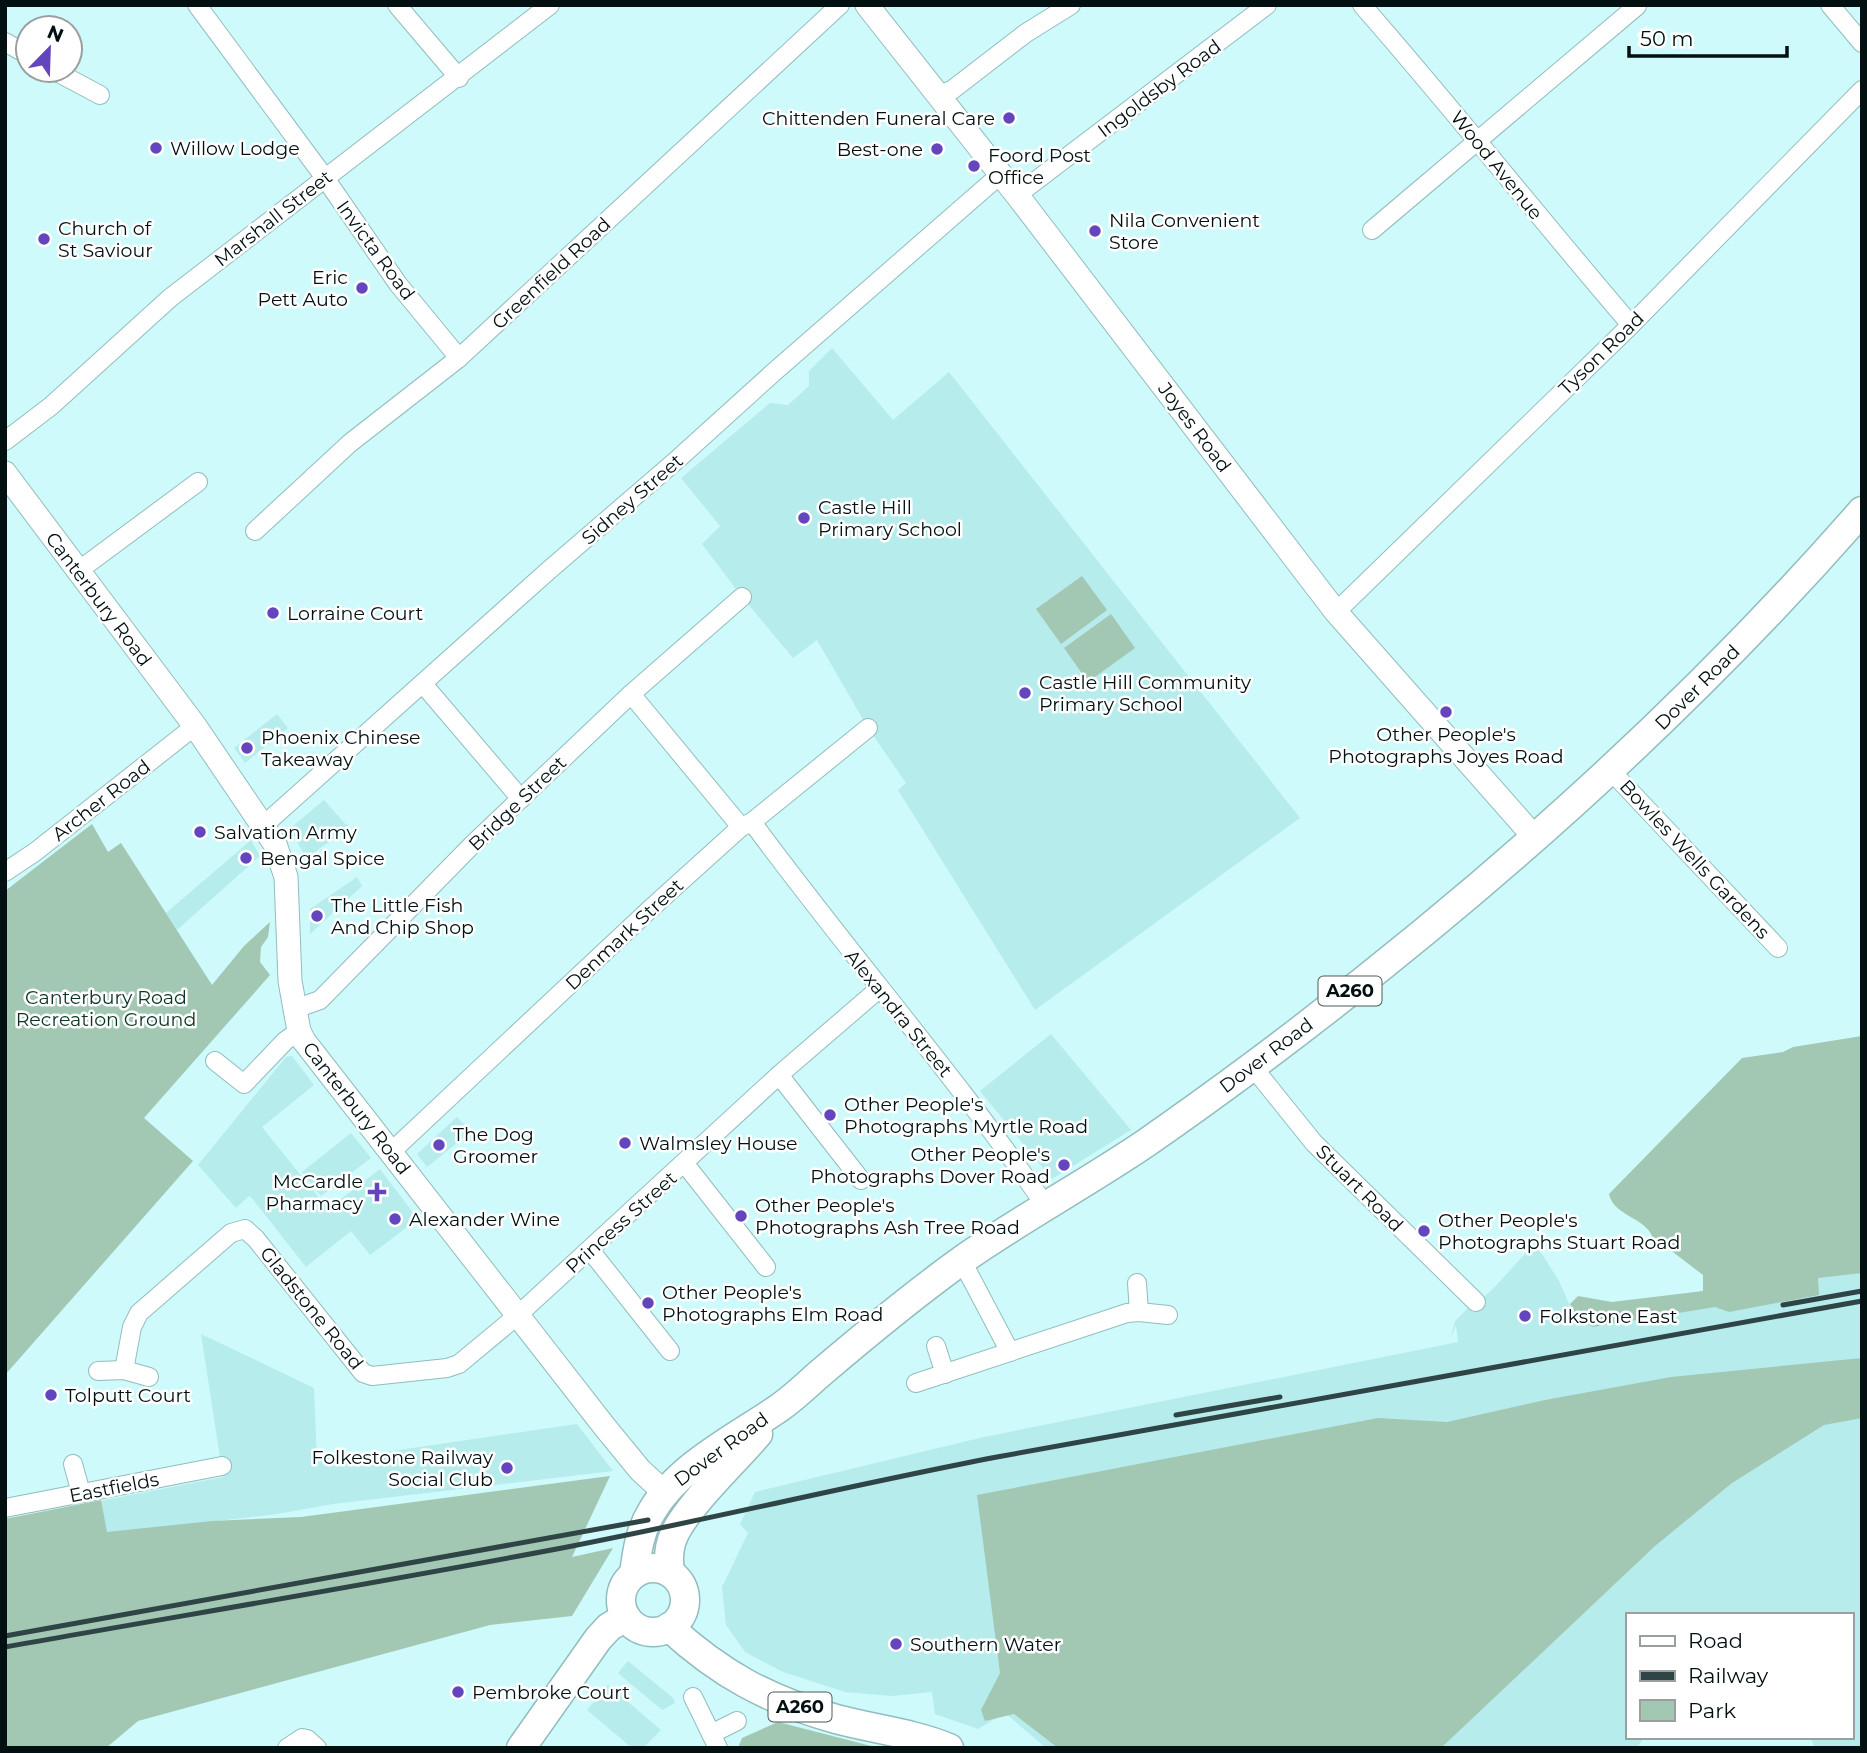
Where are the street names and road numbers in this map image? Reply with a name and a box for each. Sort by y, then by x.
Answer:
street label: Ingoldsby Road [1093,35,1225,142]
street label: Wood Avenue [1446,106,1548,224]
street label: Marshall Street [210,165,337,271]
street label: Invicta Road [332,196,420,305]
street label: Greenfield Road [487,213,615,334]
street label: Tyson Road [1554,307,1649,400]
street label: Joyes Road [1153,377,1236,477]
street label: Sidney Street [577,449,688,550]
street label: Canterbury Road [41,528,156,671]
street label: Dover Road [1650,640,1745,735]
street label: Bridge Street [464,751,571,856]
street label: Archer Road [48,755,155,846]
street label: Bowles Wells Gardens [1615,775,1774,944]
street label: Denmark Street [561,874,688,995]
street label: Alexandra Street [840,945,957,1082]
road number: A260 [1318,976,1382,1006]
street label: Dover Road [1215,1013,1318,1098]
street label: Canterbury Road [298,1037,415,1179]
street label: Stuart Road [1311,1140,1408,1237]
street label: Princess Street [561,1166,682,1278]
street label: Gladstone Road [255,1242,368,1374]
street label: Dover Road [670,1407,773,1491]
street label: Eastfields [67,1468,161,1507]
road number: A260 [768,1692,832,1722]

